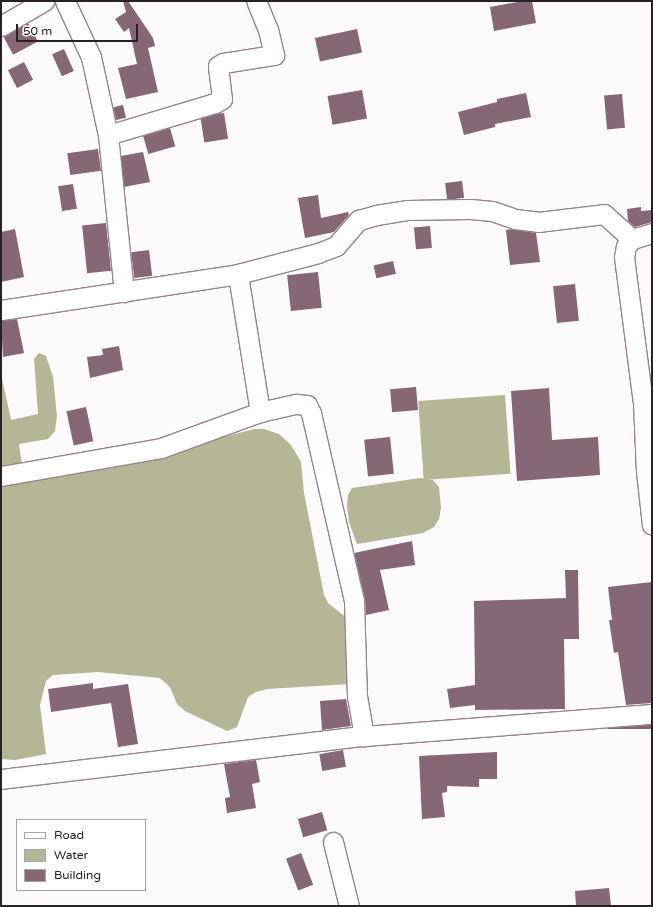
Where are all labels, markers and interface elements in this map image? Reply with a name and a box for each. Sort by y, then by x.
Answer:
scale bar [18,16,140,42]
text: 50 m [23,24,52,38]
legend [16,819,146,891]
text: Road [54,828,84,842]
text: Water [54,848,88,862]
text: Building [54,868,101,882]

